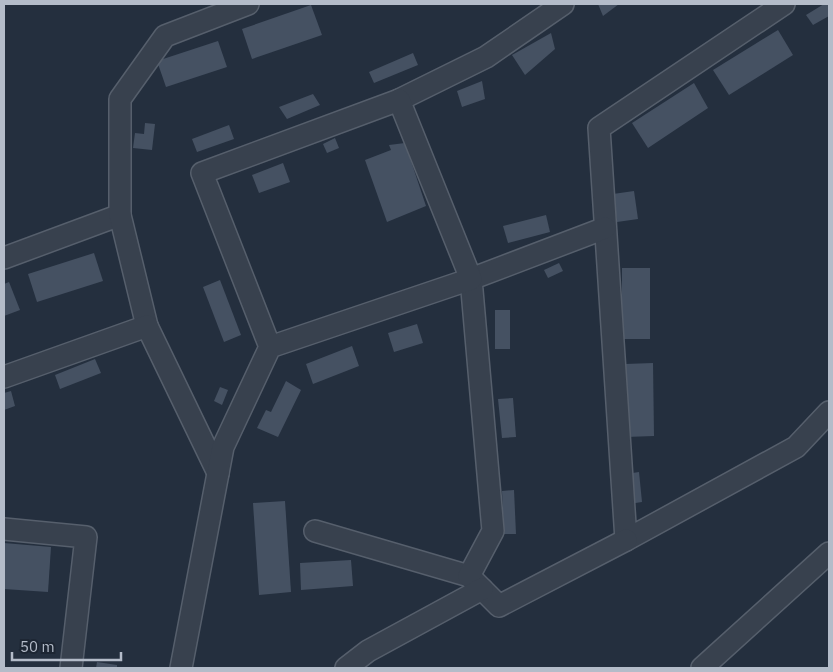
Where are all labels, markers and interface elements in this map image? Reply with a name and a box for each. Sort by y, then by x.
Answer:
scale bar [12,630,121,662]
text: 50 m [20,637,55,656]

